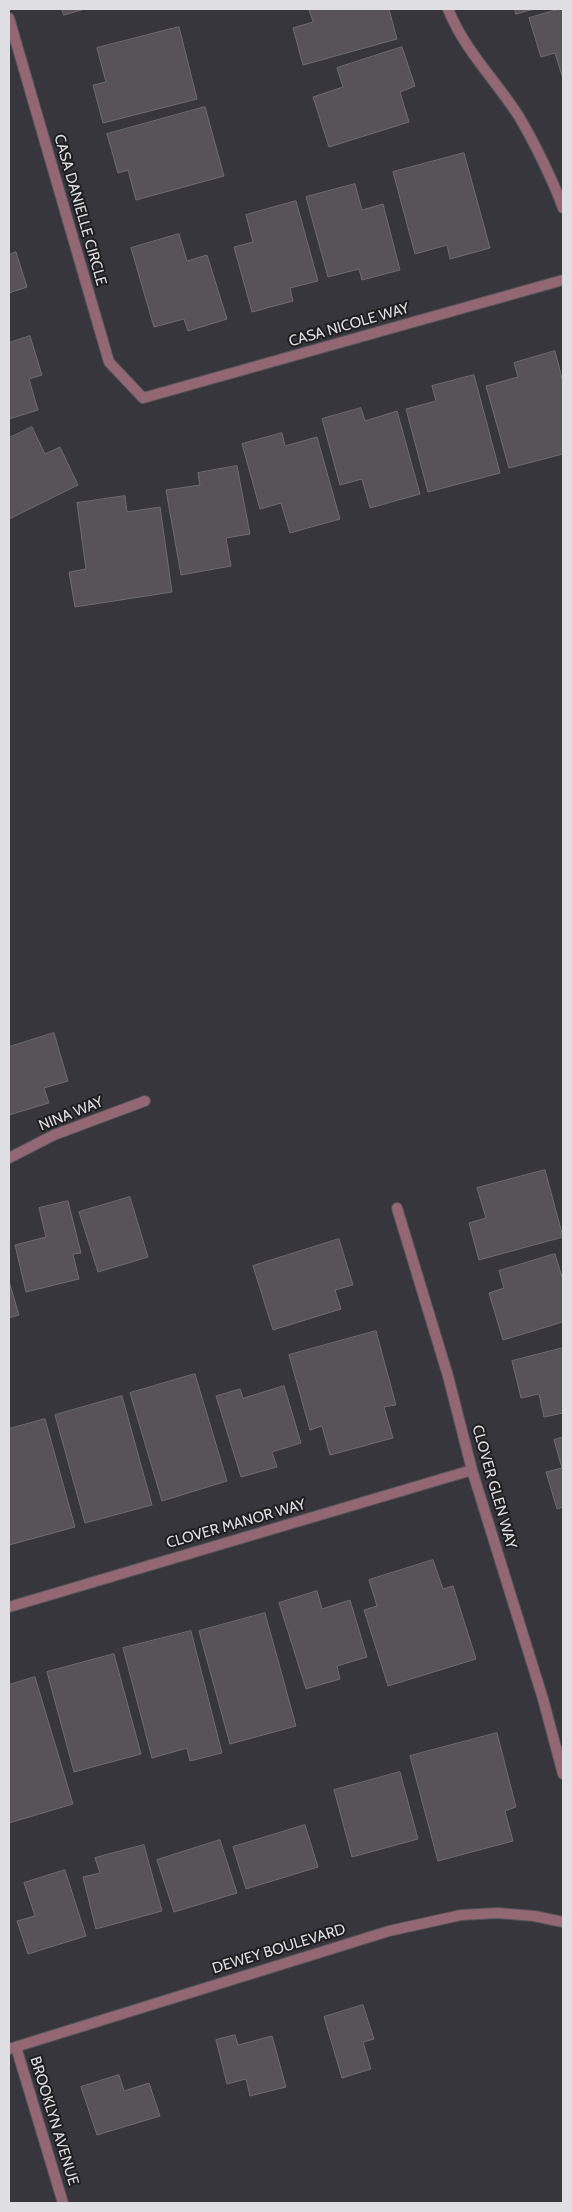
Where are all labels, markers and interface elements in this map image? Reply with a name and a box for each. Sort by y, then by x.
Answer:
street label: CASA DANIELLE CIRCLE [50,132,110,288]
street label: CASA NICOLE WAY [287,299,411,351]
street label: NINA WAY [36,1093,106,1135]
street label: CLOVER GLEN WAY [468,1423,520,1551]
street label: CLOVER MANOR WAY [164,1496,308,1552]
street label: DEWEY BOULEVARD [210,1920,348,1978]
street label: BROOKLYN AVENUE [26,2054,82,2188]

